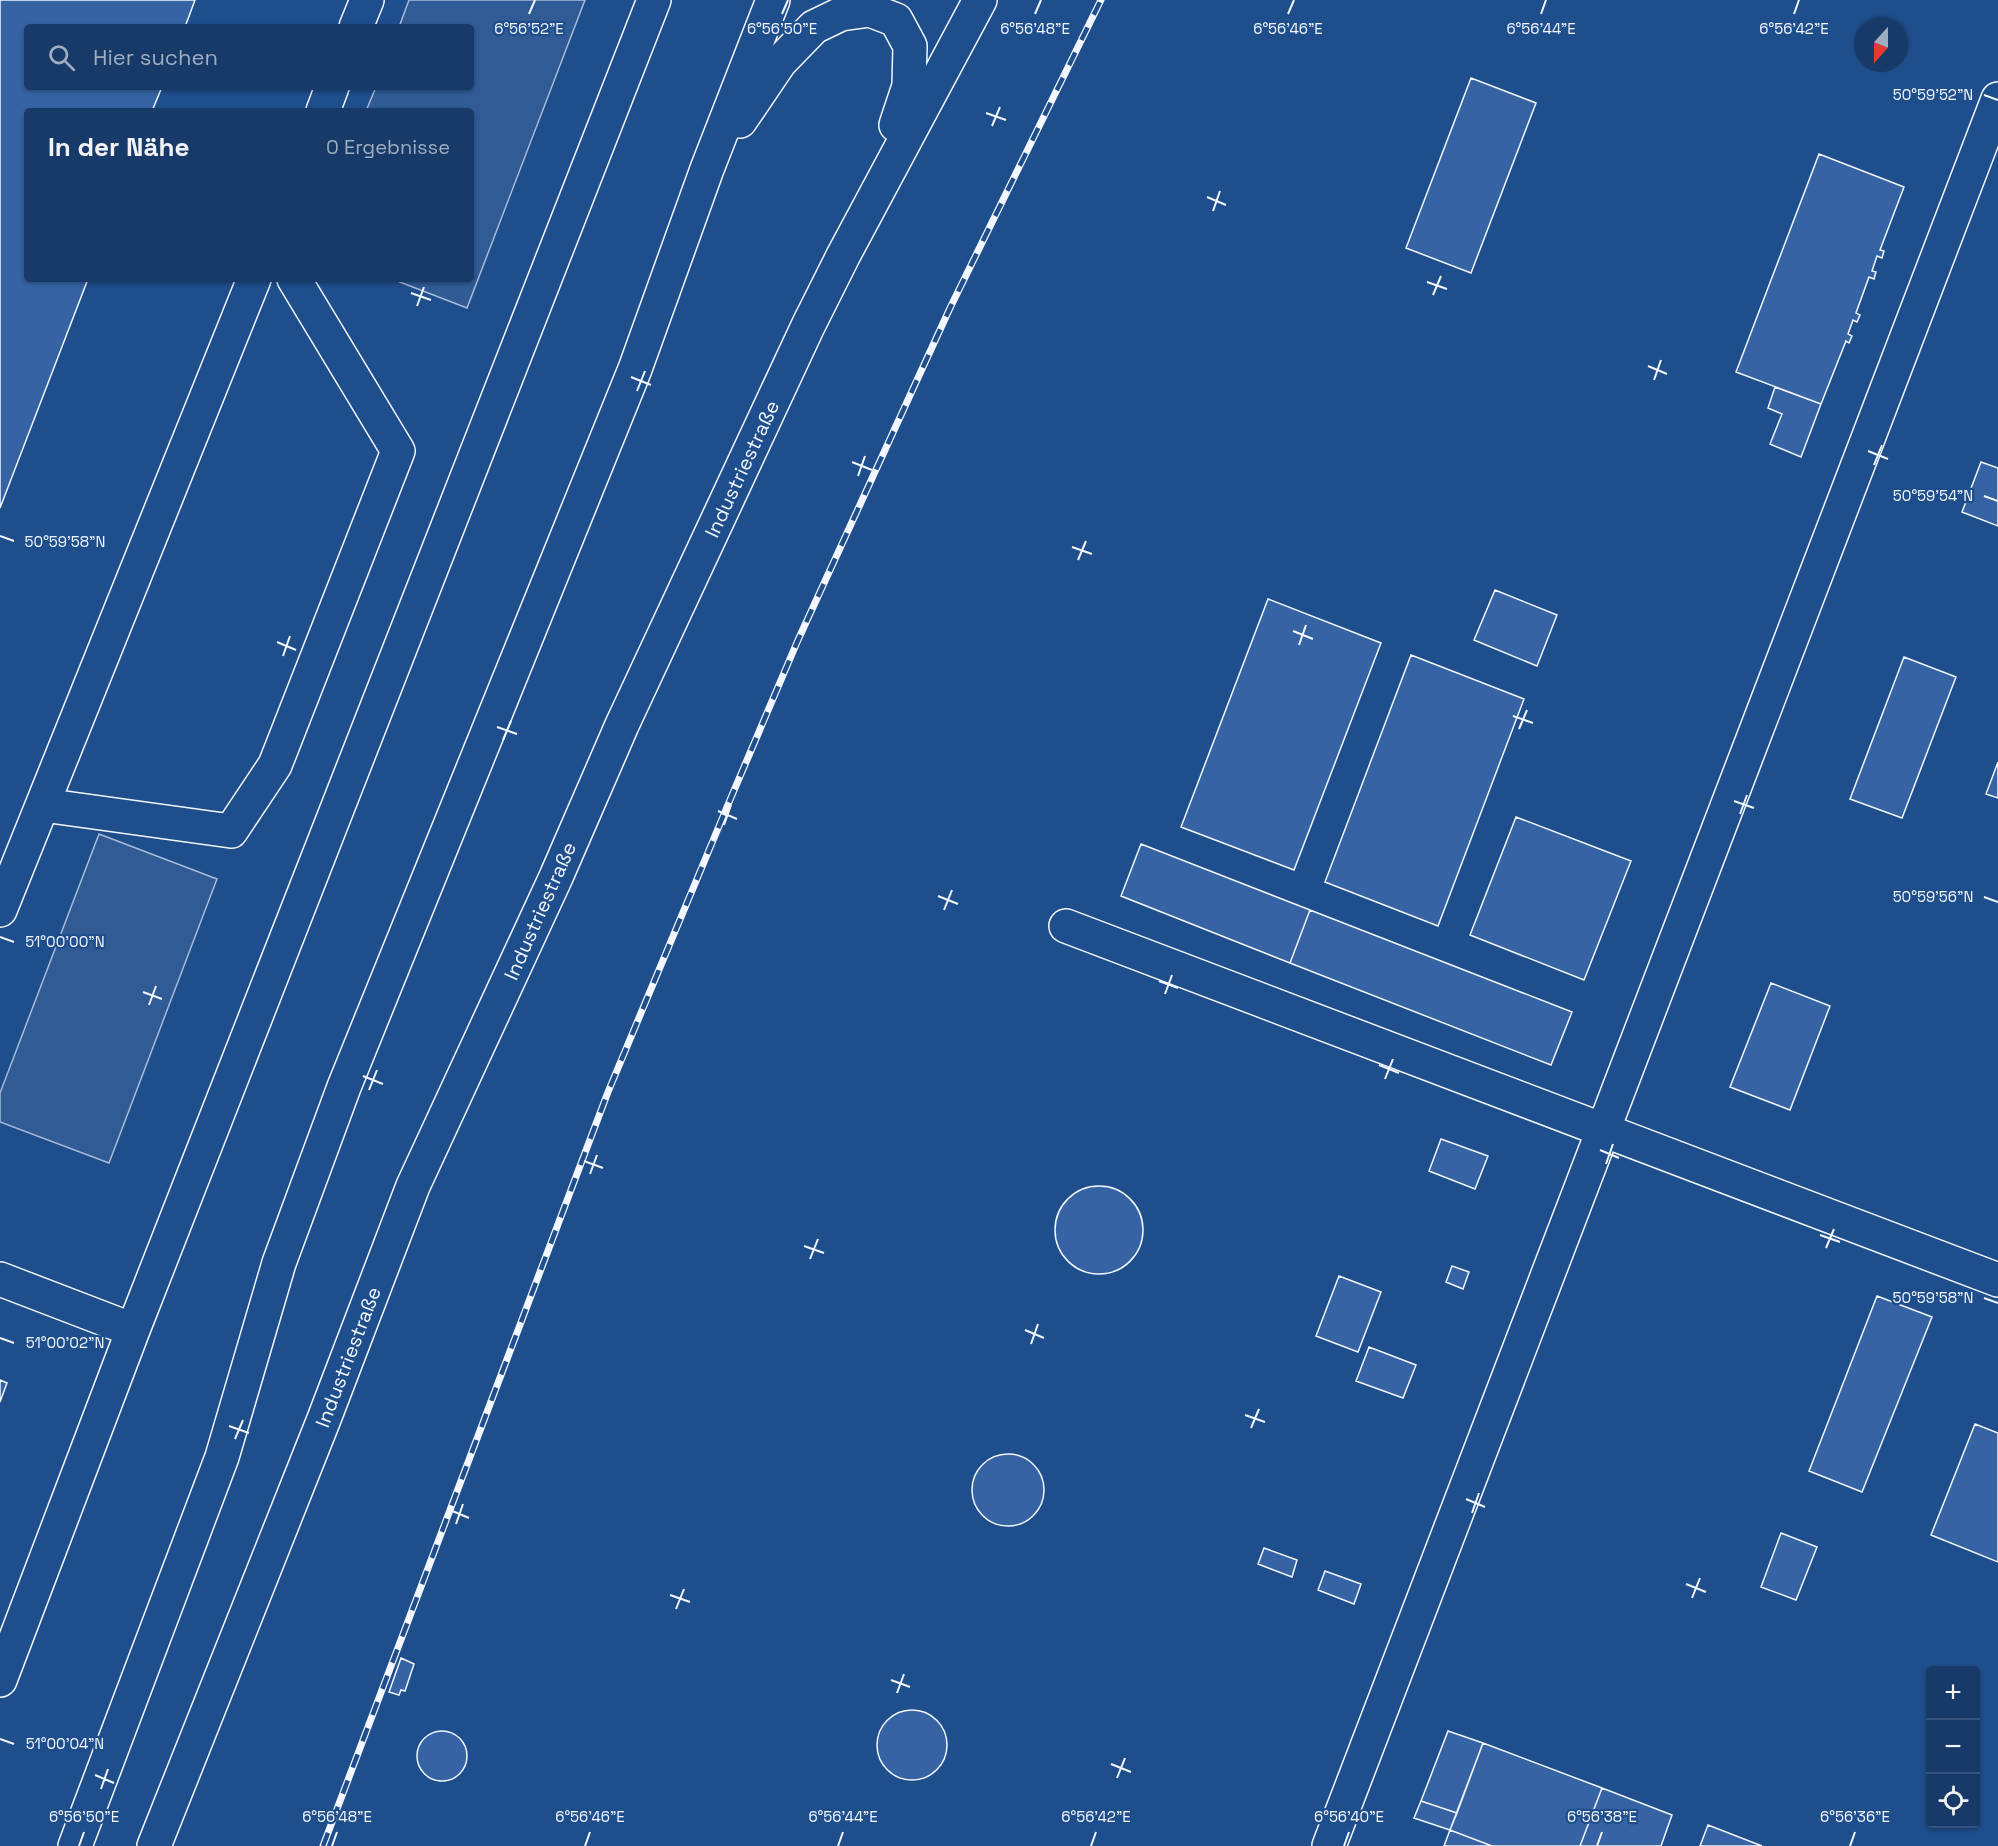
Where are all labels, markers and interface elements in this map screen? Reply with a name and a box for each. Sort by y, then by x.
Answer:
north arrow [1854,18,1908,72]
text: 6°56'52"E [494,19,564,38]
text: 6°56'50"E [747,19,817,38]
text: 6°56'48"E [1000,19,1070,38]
text: 6°56'46"E [1253,19,1323,38]
text: 6°56'44"E [1506,19,1576,38]
text: 6°56'42"E [1759,19,1829,38]
search box [24,24,474,90]
icon: search [45,41,78,74]
text: Hier suchen [93,43,218,71]
text: 50°59'52"N [1893,85,1973,104]
text: In der Nähe [48,130,189,164]
text: 0 Ergebnisse [326,134,450,160]
street label: Industriestraße [699,396,785,542]
text: 50°59'54"N [1893,486,1973,505]
text: 50°59'58"N [25,532,105,551]
street label: Industriestraße [498,838,582,984]
text: 50°59'56"N [1893,887,1973,906]
text: 51°00'00"N [25,932,105,951]
street label: Industriestraße [309,1283,387,1431]
text: 50°59'58"N [1893,1288,1973,1307]
text: 51°00'02"N [26,1333,104,1352]
map controls [1926,1666,1980,1828]
button: + [1926,1666,1980,1720]
button: − [1926,1720,1980,1774]
text: 51°00'04"N [26,1734,104,1753]
button: locate [1926,1774,1980,1828]
text: 6°56'50"E [49,1807,119,1826]
text: 6°56'48"E [302,1807,372,1826]
text: 6°56'46"E [555,1807,625,1826]
text: 6°56'44"E [808,1807,878,1826]
text: 6°56'42"E [1061,1807,1131,1826]
text: 6°56'40"E [1314,1807,1384,1826]
text: 6°56'38"E [1567,1807,1637,1826]
text: 6°56'36"E [1820,1807,1890,1826]

